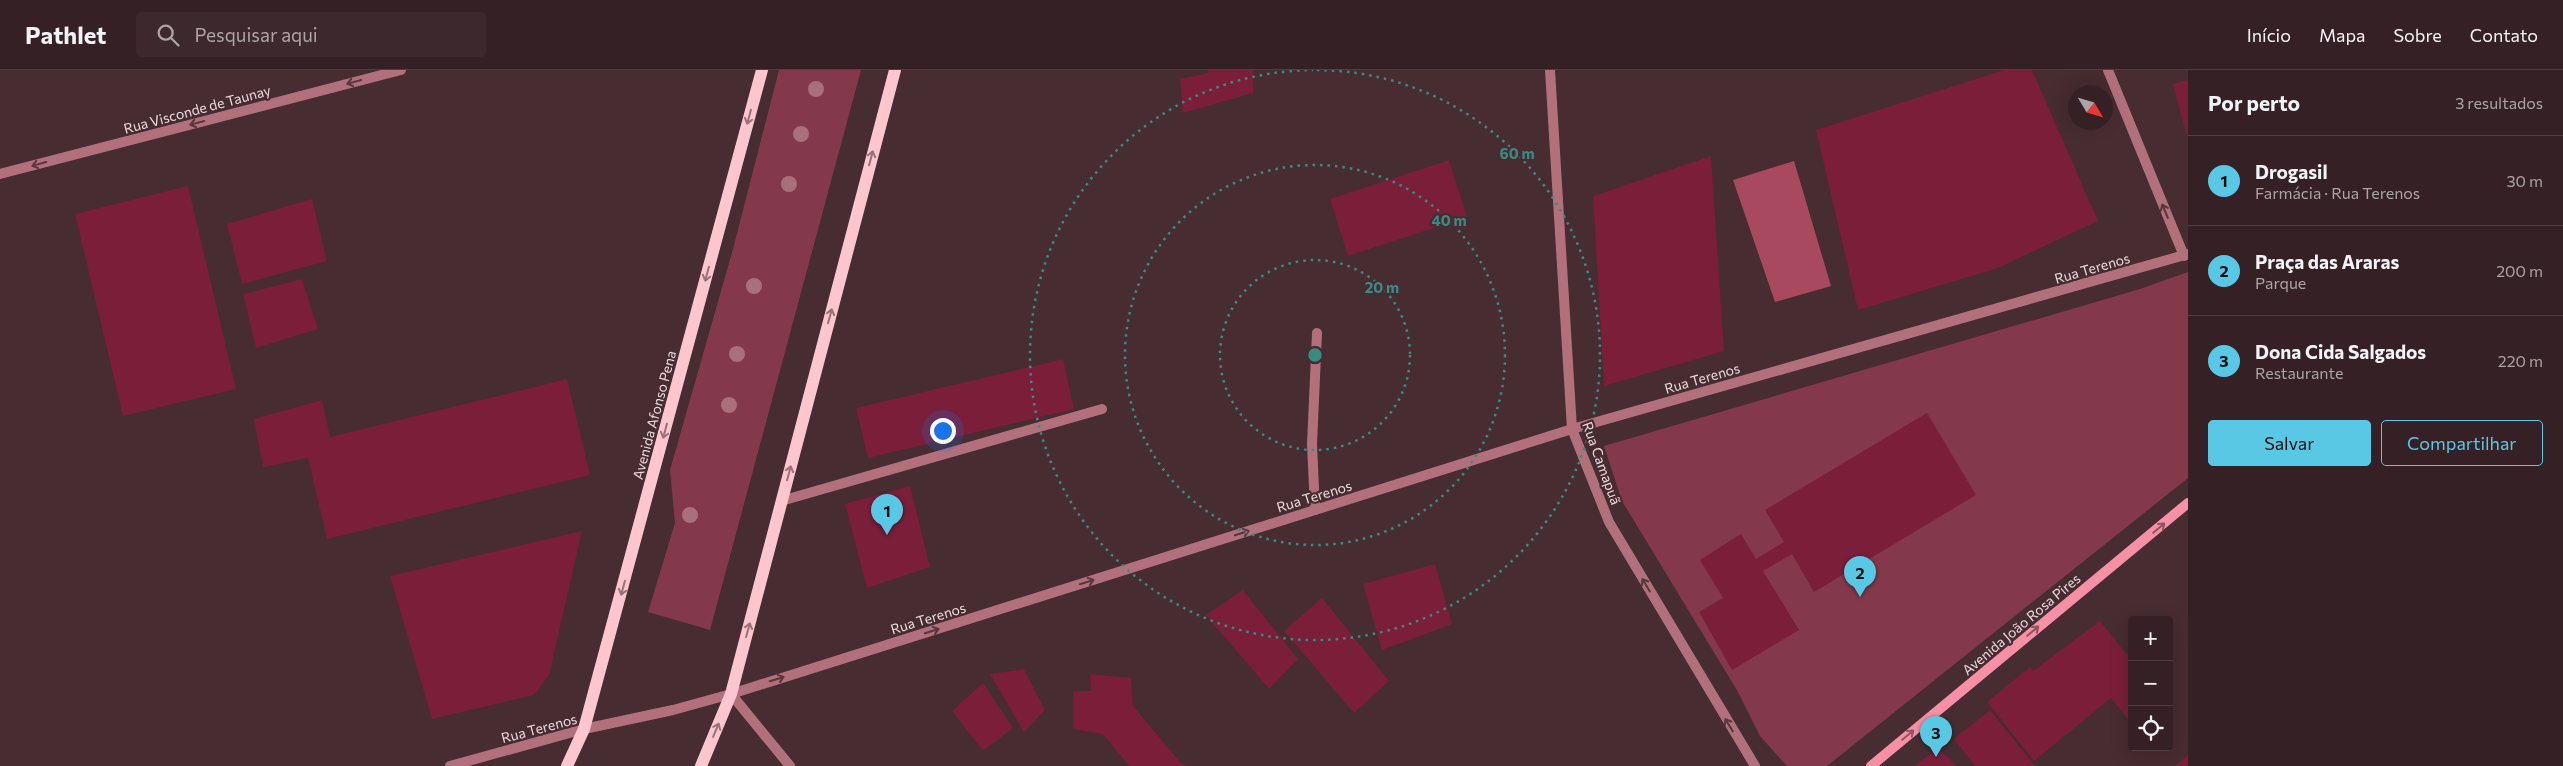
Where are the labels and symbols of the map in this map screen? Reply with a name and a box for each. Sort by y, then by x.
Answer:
one-way arrow [347,78,363,87]
street label: Rua Visconde de Taunay [122,81,272,137]
north arrow [2068,85,2113,130]
one-way arrow [744,109,754,125]
one-way arrow [189,119,205,128]
text: 60 m [1499,144,1535,162]
one-way arrow [867,151,877,167]
one-way arrow [32,159,48,169]
one-way arrow [2160,204,2170,219]
text: 40 m [1431,211,1467,229]
street label: Rua Terenos [2052,249,2132,287]
one-way arrow [702,266,711,282]
text: 20 m [1365,278,1399,296]
one-way arrow [826,308,835,324]
centre of rings [1306,346,1324,364]
street label: Avenida Afonso Pena [629,349,679,481]
street label: Rua Terenos [1662,359,1742,397]
your location [930,418,956,444]
street label: Rua Camapuã [1579,419,1625,507]
one-way arrow [660,422,669,438]
one-way arrow [785,465,794,481]
street label: Rua Terenos [1274,477,1354,515]
pin: 1 [871,494,903,535]
one-way arrow [2152,522,2165,533]
one-way arrow [1234,528,1250,538]
pin: 2 [1844,556,1876,597]
street label: Avenida João Rosa Pires [1959,570,2083,678]
one-way arrow [1079,577,1095,586]
one-way arrow [1641,578,1651,592]
one-way arrow [617,579,627,595]
street label: Rua Terenos [888,599,968,637]
one-way arrow [743,622,753,638]
one-way arrow [924,625,940,635]
one-way arrow [2027,626,2040,637]
one-way arrow [769,674,785,684]
street label: Rua Terenos [499,710,579,746]
pin: 3 [1920,716,1952,757]
one-way arrow [1723,718,1733,732]
one-way arrow [711,723,721,738]
one-way arrow [1902,729,1915,740]

